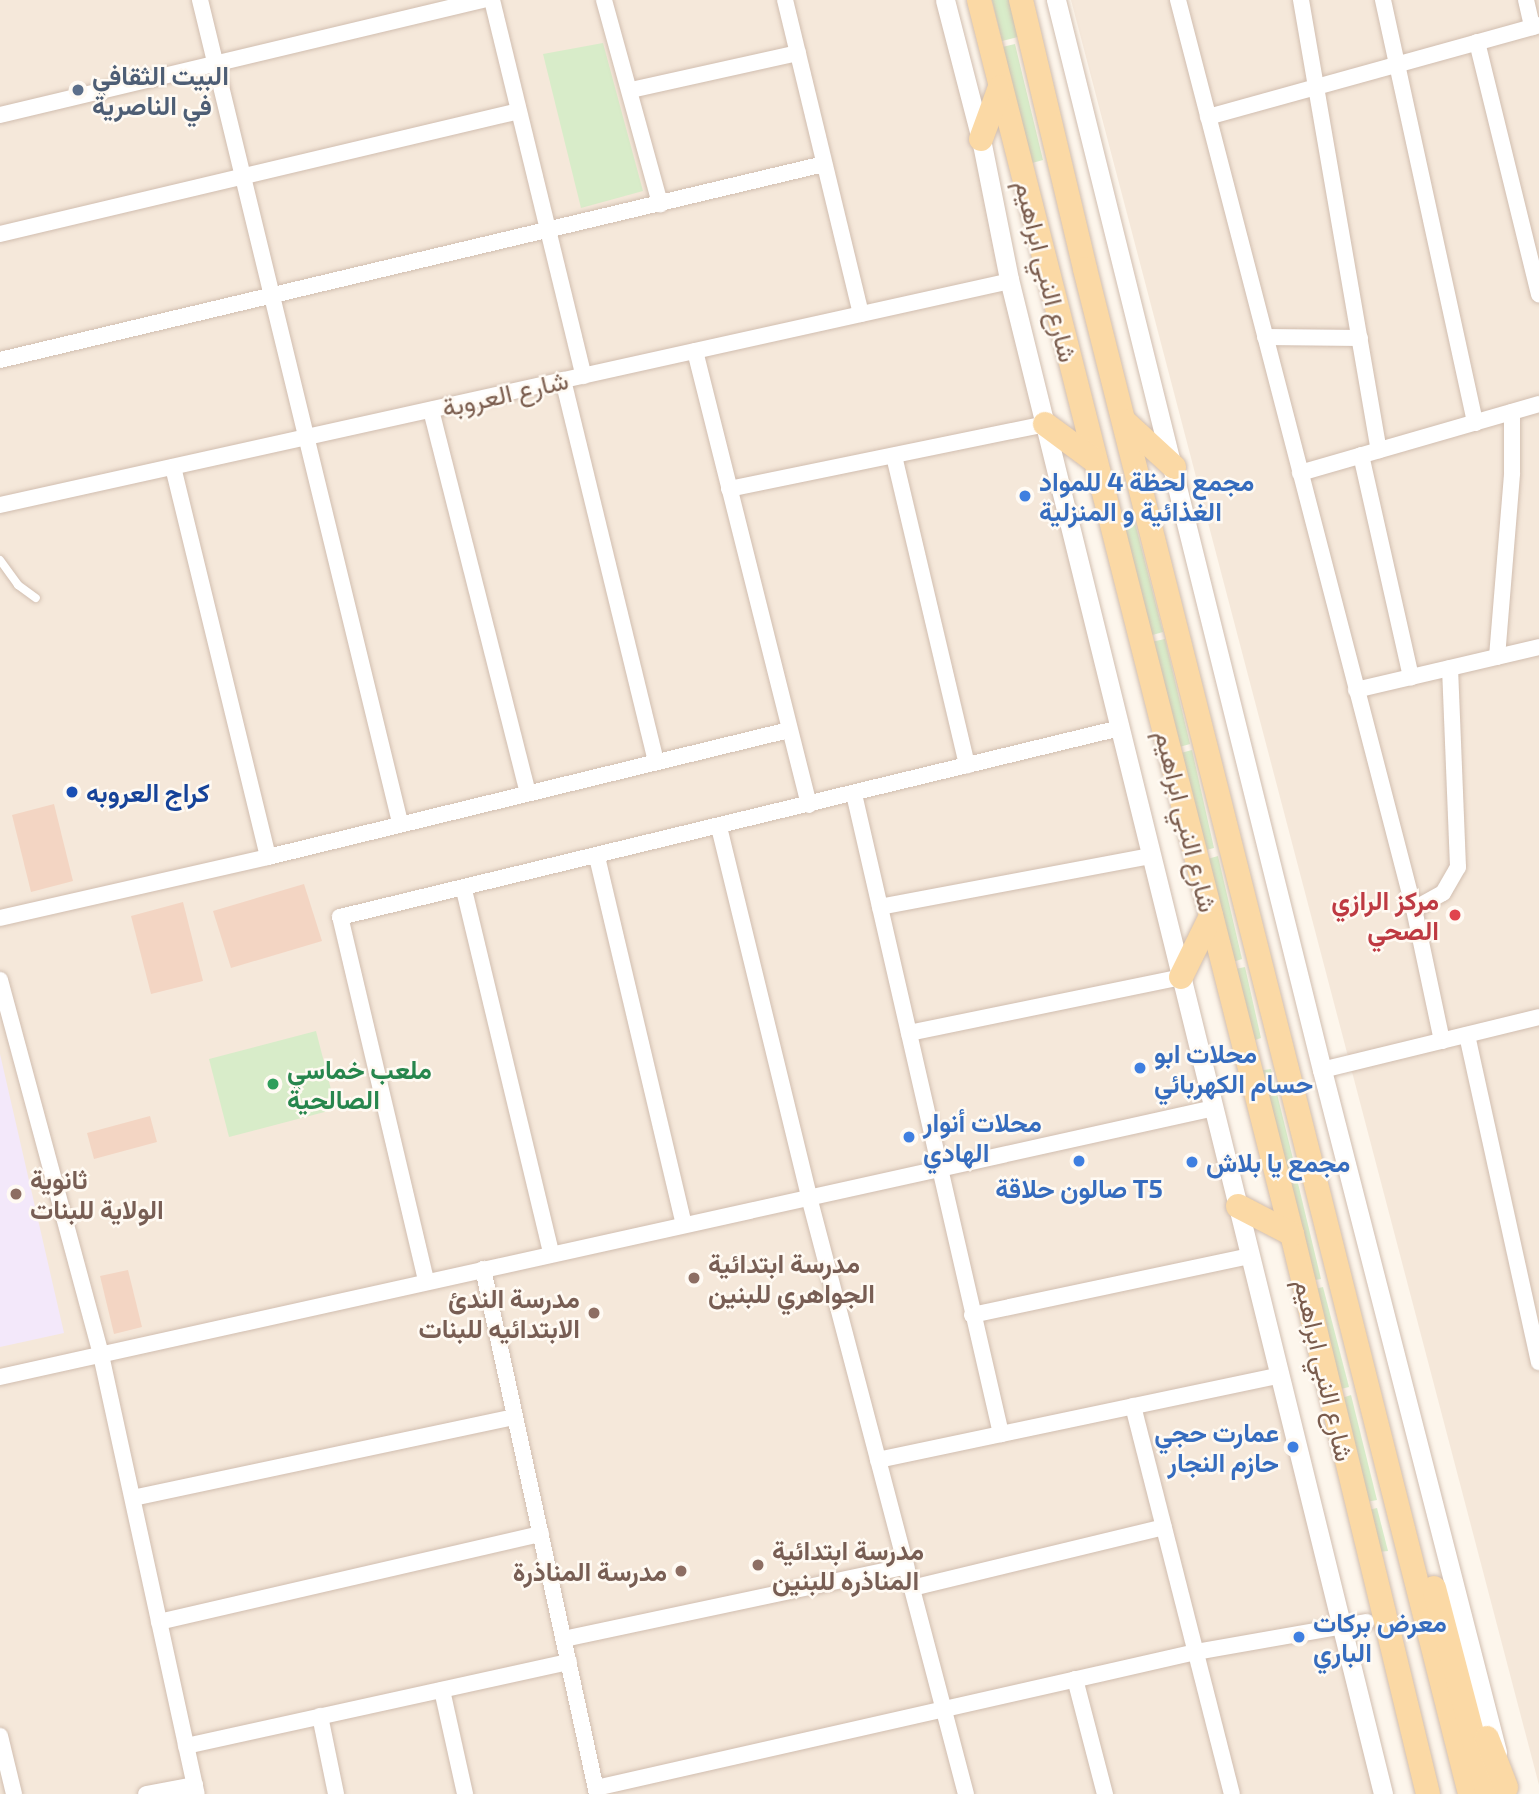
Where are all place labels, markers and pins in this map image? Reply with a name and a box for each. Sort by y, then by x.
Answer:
place label: البيت الثقافي في الناصرية [92,59,229,120]
marker: البيت الثقافي في الناصرية [70,82,86,98]
place label: مجمع لحظة 4 للمواد الغذائية و المنزلية [1039,465,1254,526]
marker: مجمع لحظة 4 للمواد الغذائية و المنزلية [1017,488,1033,504]
place label: كراج العروبه [86,776,210,808]
marker: كراج العروبه [64,784,80,800]
place label: مركز الرازي الصحي [1331,884,1439,946]
marker: مركز الرازي الصحي [1445,905,1465,925]
place label: محلات ابو حسام الكهربائي [1154,1037,1313,1098]
place label: ملعب خماسي الصالحية [287,1053,432,1114]
marker: محلات ابو حسام الكهربائي [1132,1060,1148,1076]
marker: ملعب خماسي الصالحية [265,1076,281,1092]
place label: محلات أنوار الهادي [923,1106,1042,1168]
marker: محلات أنوار الهادي [901,1129,917,1145]
place label: مجمع يا بلاش [1206,1146,1350,1178]
marker: صالون حلاقة T5 [1071,1153,1087,1169]
marker: مجمع يا بلاش [1184,1154,1200,1170]
place label: ثانوية الولاية للبنات [30,1163,164,1224]
place label: صالون حلاقة T5 [995,1172,1163,1204]
marker: ثانوية الولاية للبنات [8,1186,24,1202]
place label: مدرسة ابتدائية الجواهري للبنين [708,1247,875,1308]
marker: مدرسة ابتدائية الجواهري للبنين [686,1270,702,1286]
place label: مدرسة الندئ الابتدائيه للبنات [418,1282,580,1344]
marker: مدرسة الندئ الابتدائيه للبنات [586,1305,602,1321]
place label: عمارت حجي حازم النجار [1154,1416,1279,1478]
marker: عمارت حجي حازم النجار [1285,1439,1301,1455]
place label: مدرسة ابتدائية المناذره للبنين [772,1534,924,1596]
place label: مدرسة المناذرة [513,1555,667,1587]
marker: مدرسة ابتدائية المناذره للبنين [750,1557,766,1573]
marker: مدرسة المناذرة [673,1563,689,1579]
place label: معرض بركات الباري [1313,1606,1447,1668]
marker: معرض بركات الباري [1291,1629,1307,1645]

